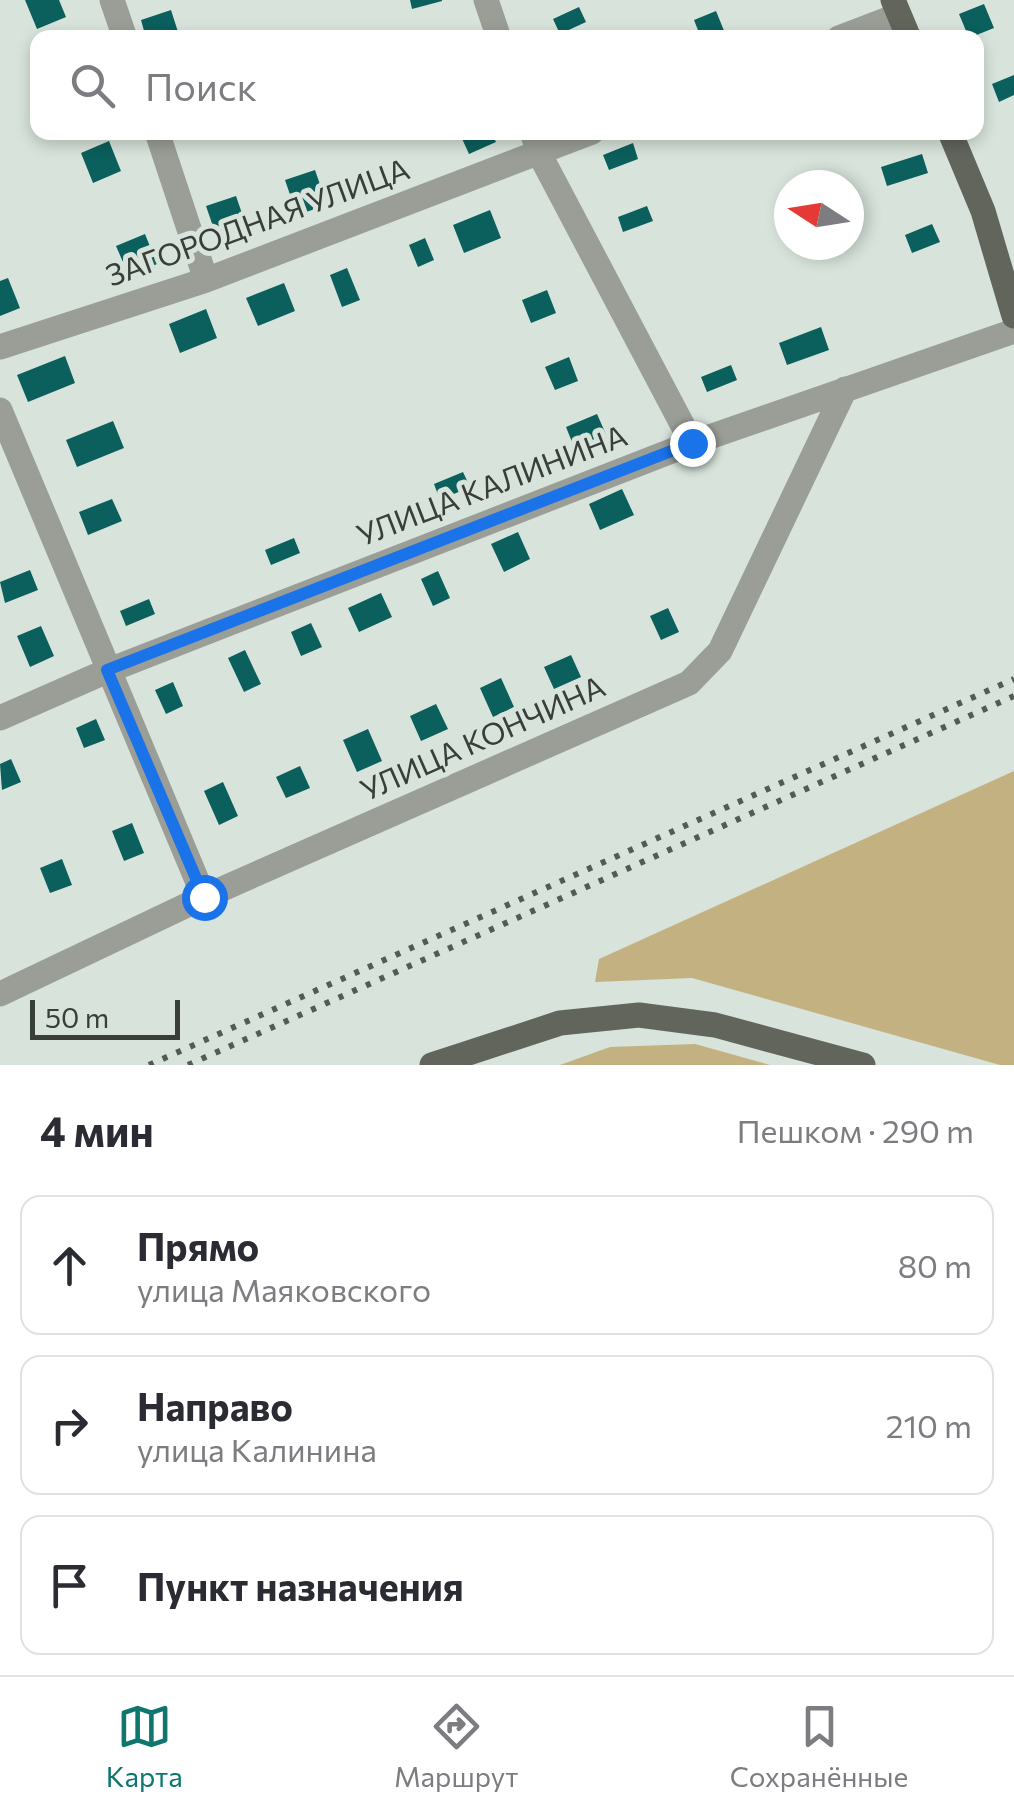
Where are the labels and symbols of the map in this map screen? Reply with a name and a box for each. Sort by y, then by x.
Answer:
street label: ЗАГОРОДНАЯ УЛИЦА [100,149,414,293]
north arrow [774,170,864,260]
street label: УЛИЦА КАЛИНИНА [351,415,631,552]
route end [670,421,716,467]
street label: УЛИЦА КОНЧИНА [354,666,610,807]
route start [182,875,228,921]
scale bar [30,995,180,1040]

